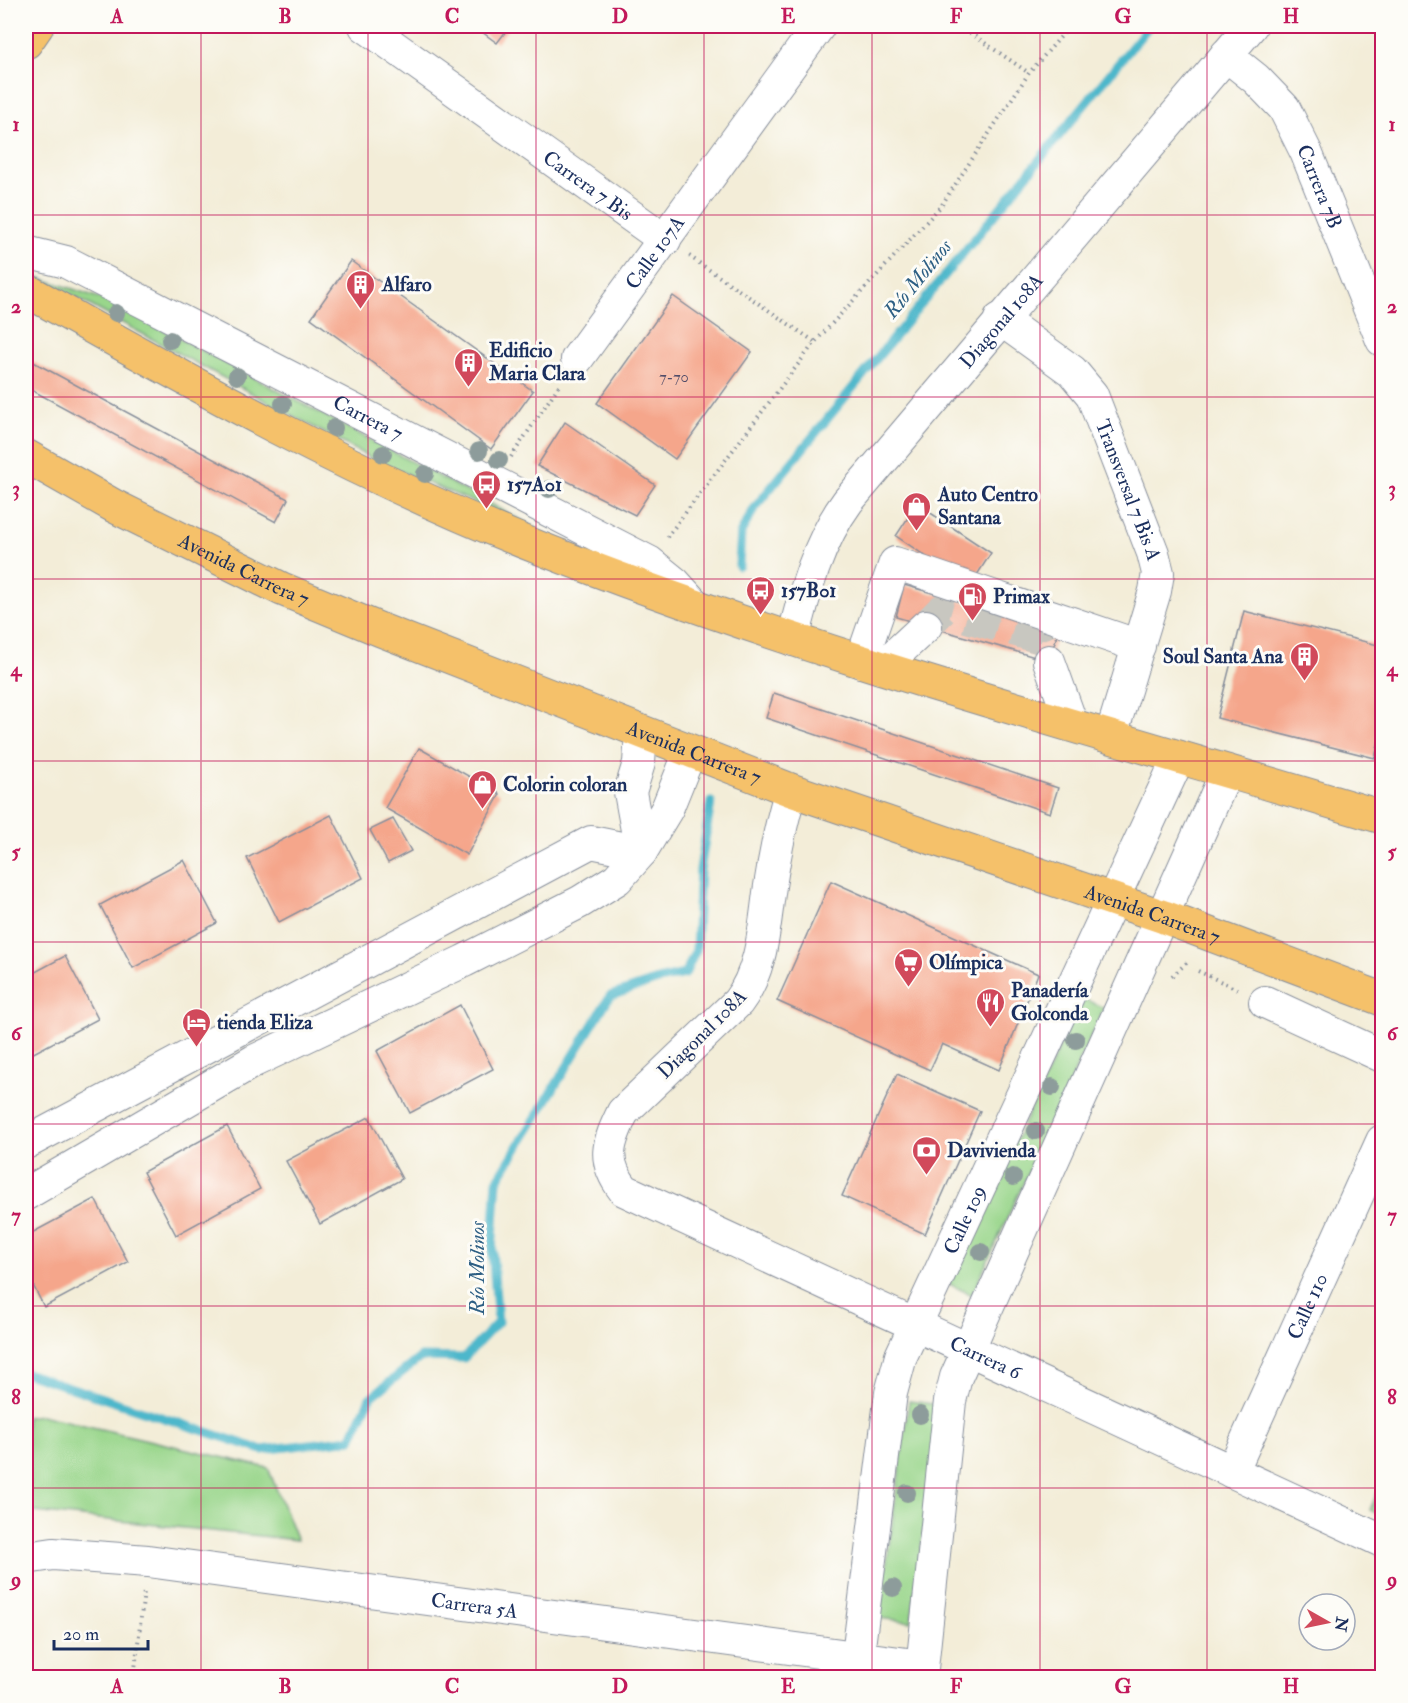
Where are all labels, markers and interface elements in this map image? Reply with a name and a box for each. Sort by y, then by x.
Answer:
text: A [110,4,124,29]
text: B [278,4,292,29]
text: C [445,4,459,29]
text: D [612,4,628,29]
text: E [781,4,796,29]
text: F [950,4,963,29]
text: G [1115,4,1132,29]
text: H [1283,4,1299,29]
text: 1 [12,112,20,137]
text: 1 [1388,112,1396,137]
street label: Carrera 7B [1292,141,1348,232]
street label: Carrera 7 Bis [538,145,638,226]
street label: Calle 107A [620,210,690,294]
water label: Río Molinos [877,233,959,325]
building icon: Alfaro [345,268,377,310]
street label: Diagonal 108A [954,268,1048,373]
place label: Alfaro [381,272,432,297]
text: 2 [11,294,21,319]
text: 2 [1387,294,1397,319]
place label: Edificio Maria Clara [488,338,586,386]
building icon: Edificio Maria Clara [452,346,484,388]
house number: 7-70 [659,367,689,387]
street label: Carrera 7 [329,389,407,446]
street label: Transversal 7 Bis A [1090,416,1167,564]
bus stop icon: 157A01 [470,468,502,510]
place label: 157A01 [507,472,562,497]
text: 3 [12,476,20,501]
text: 3 [1388,476,1396,501]
place label: Auto Centro Santana [937,482,1038,530]
shop icon: Auto Centro Santana [901,490,933,532]
street label: Avenida Carrera 7 [174,527,313,611]
bus stop icon: 157B01 [744,574,776,616]
place label: 157B01 [781,578,836,603]
fuel station icon: Primax [956,580,988,622]
place label: Primax [993,584,1050,609]
building icon: Soul Santa Ana [1288,640,1320,682]
place label: Soul Santa Ana [1163,644,1284,669]
text: 4 [10,657,23,682]
text: 4 [1386,657,1399,682]
street label: Avenida Carrera 7 [623,714,765,790]
shop icon: Colorin coloran [466,768,498,810]
place label: Colorin coloran [503,772,628,797]
text: 5 [12,839,22,864]
text: 5 [1388,839,1398,864]
street label: Avenida Carrera 7 [1081,878,1224,950]
supermarket icon: Olímpica [892,946,924,988]
place label: Olímpica [929,950,1003,976]
place label: Panadería Golconda [1011,978,1089,1026]
street label: Diagonal 108A [652,984,752,1084]
restaurant icon: Panadería Golconda [974,986,1006,1028]
hotel icon: tienda Eliza [180,1006,212,1048]
place label: tienda Eliza [217,1010,313,1035]
text: 6 [11,1021,23,1046]
text: 6 [1387,1021,1399,1046]
bank icon: Davivienda [910,1134,942,1176]
place label: Davivienda [947,1138,1036,1163]
street label: Calle 109 [938,1181,991,1258]
text: 7 [11,1203,21,1228]
text: 7 [1387,1203,1397,1228]
water label: Río Molinos [464,1220,491,1316]
street label: Calle 110 [1281,1269,1333,1343]
street label: Carrera 6 [946,1330,1026,1385]
text: 8 [11,1385,21,1410]
text: 8 [1387,1385,1397,1410]
text: 9 [9,1567,21,1592]
text: 9 [1385,1567,1397,1592]
street label: Carrera 5A [429,1587,520,1624]
north arrow [1297,1592,1357,1652]
scale bar [54,1613,148,1651]
text: N [1330,1615,1352,1633]
text: 20 m [63,1623,99,1646]
text: A [110,1674,124,1699]
text: B [278,1674,292,1699]
text: C [445,1674,459,1699]
text: D [612,1674,628,1699]
text: E [781,1674,796,1699]
text: F [950,1674,963,1699]
text: G [1115,1674,1132,1699]
text: H [1283,1674,1299,1699]

